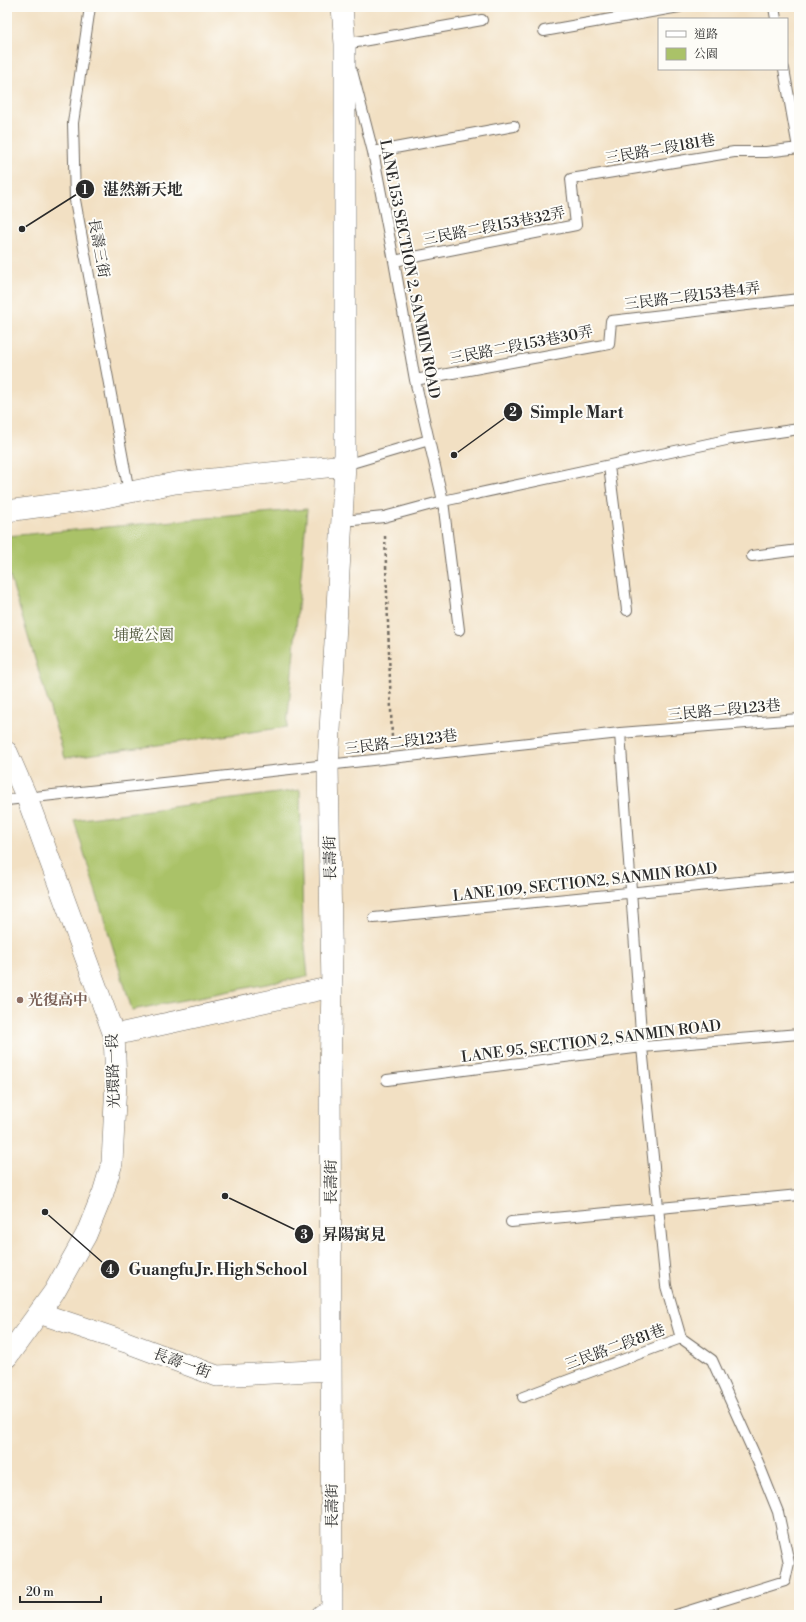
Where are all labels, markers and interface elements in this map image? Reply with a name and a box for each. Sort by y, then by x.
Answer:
legend [658,18,788,70]
text: 道路 [694,27,718,42]
text: 公園 [694,47,718,62]
street label: 三民路二段181巷 [604,130,717,169]
street label: LANE 153 SECTION 2, SANMIN ROAD [375,138,444,400]
callout: 湛然新天地 [75,175,191,203]
text: 湛然新天地 [103,180,183,200]
text: 1 [82,183,88,198]
street label: 三民路二段153巷32弄 [421,203,567,250]
street label: 長壽三街 [84,217,113,279]
street label: 三民路二段153巷4弄 [623,279,761,314]
street label: 三民路二段153巷30弄 [448,322,595,369]
callout: Simple Mart [503,398,631,426]
text: Simple Mart [531,403,624,423]
text: 2 [509,405,517,420]
park label: 埔墘公園 [114,626,174,645]
street label: 三民路二段123巷 [667,696,781,725]
street label: 三民路二段123巷 [344,726,459,759]
street label: 長壽街 [321,835,340,881]
street label: LANE 109, SECTION2, SANMIN ROAD [452,859,718,906]
place label: 光復高中 [28,991,88,1010]
marker: 光復高中 [15,995,25,1005]
street label: LANE 95, SECTION 2, SANMIN ROAD [460,1016,722,1067]
street label: 光環路一段 [103,1033,124,1109]
street label: 長壽街 [322,1159,341,1205]
callout: 昇陽寓見 [294,1220,394,1248]
text: 昇陽寓見 [322,1225,386,1245]
text: 3 [300,1228,308,1243]
callout: Guangfu Jr. High School [100,1255,315,1283]
text: Guangfu Jr. High School [129,1260,308,1280]
text: 4 [106,1263,114,1278]
street label: 三民路二段81巷 [562,1321,668,1374]
street label: 長壽一街 [150,1344,213,1383]
street label: 長壽街 [323,1483,342,1529]
scale bar [20,1578,101,1604]
text: 20 m [26,1585,54,1600]

